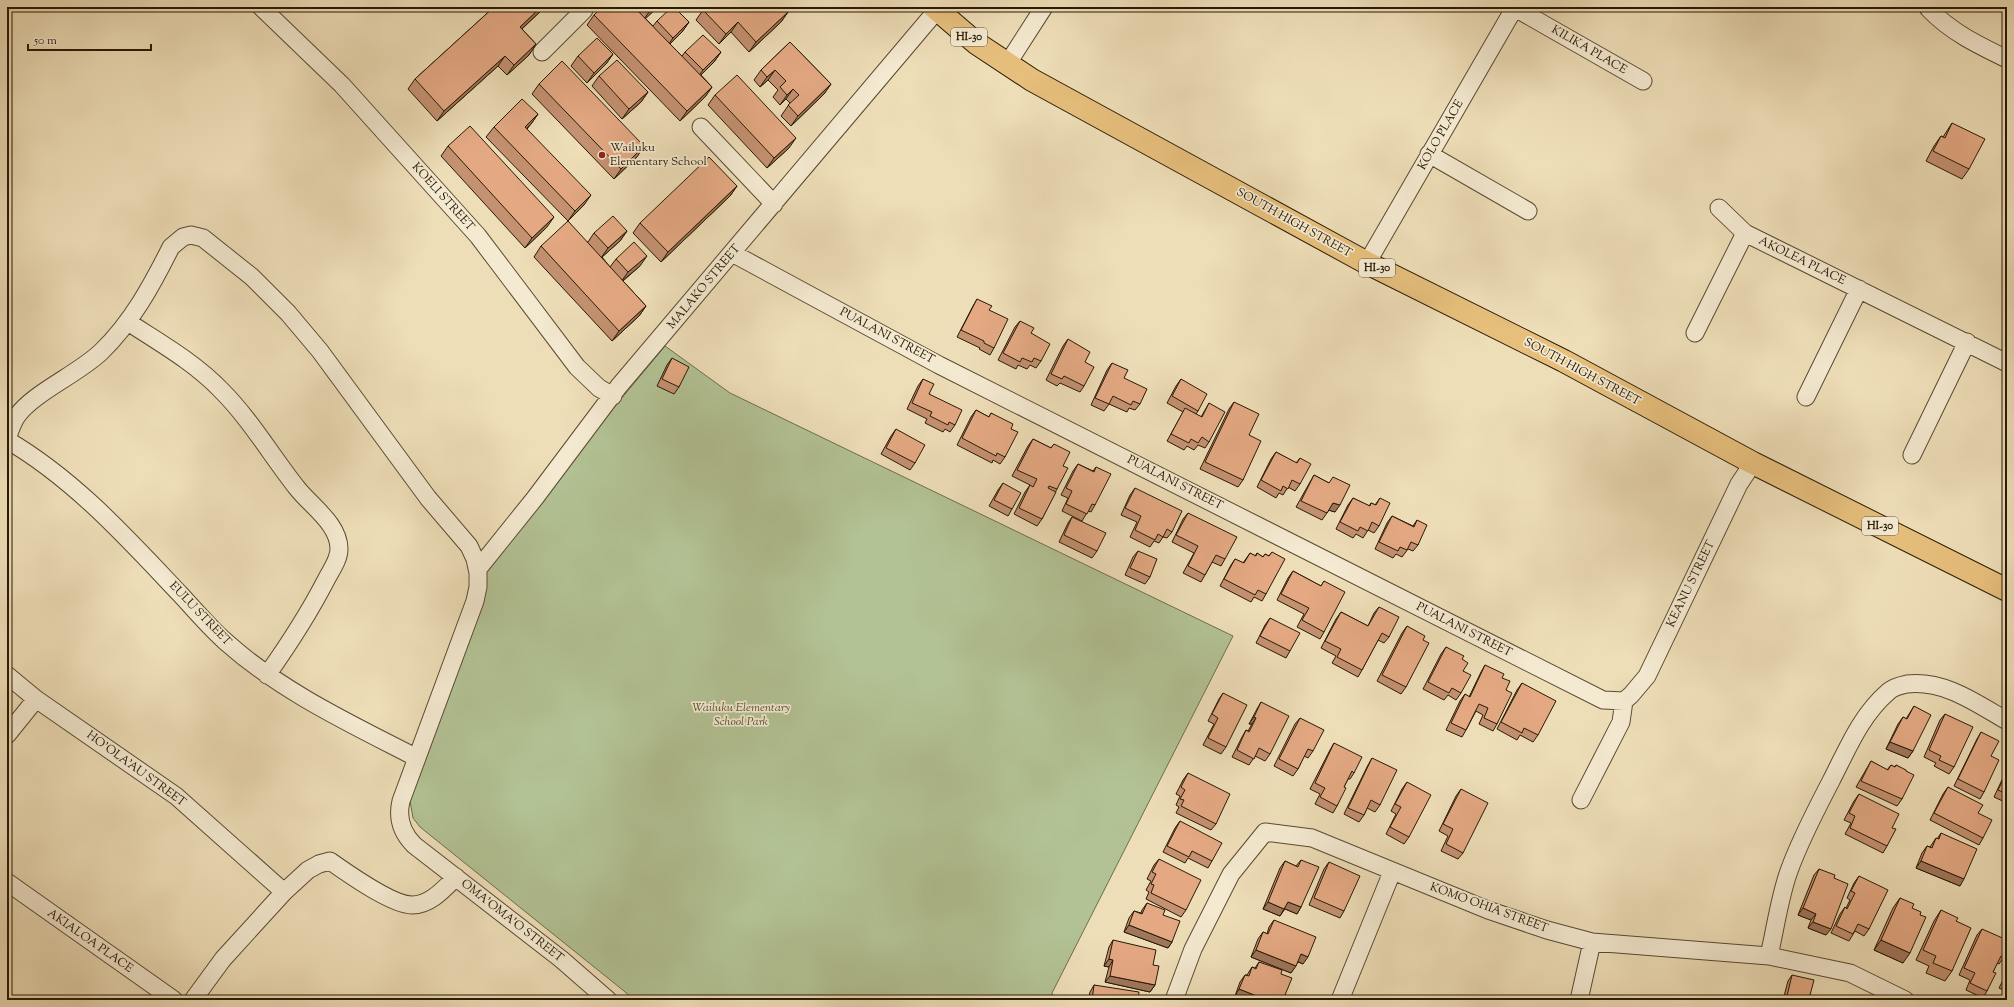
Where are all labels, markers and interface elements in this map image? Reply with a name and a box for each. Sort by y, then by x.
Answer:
street label: KILIKA PLACE [1548,21,1631,79]
scale bar [28,26,151,52]
road number: HI-30 [951,28,987,46]
text: 50 m [33,32,57,50]
street label: KOLO PLACE [1414,96,1469,174]
place label: Wailuku Elementary School [610,139,707,171]
marker: Wailuku Elementary School [597,150,607,160]
street label: KOELI STREET [407,159,479,236]
street label: SOUTH HIGH STREET [1233,184,1356,263]
street label: AKOLEA PLACE [1755,232,1849,290]
street label: MALAKO STREET [663,240,745,333]
road number: HI-30 [1359,259,1395,277]
street label: PUALANI STREET [836,303,938,369]
street label: SOUTH HIGH STREET [1520,334,1644,411]
street label: PUALANI STREET [1124,451,1227,515]
road number: HI-30 [1862,517,1898,535]
street label: KEANU STREET [1662,537,1720,631]
street label: EULU STREET [165,578,236,651]
street label: PUALANI STREET [1413,598,1516,662]
park label: Wailuku Elementary School Park [692,699,790,731]
street label: HO'OLA'AU STREET [82,727,190,812]
street label: OMA'OMA'O STREET [457,875,568,967]
street label: KOMO OHIA STREET [1427,878,1551,938]
street label: AKIALOA PLACE [43,905,137,978]

